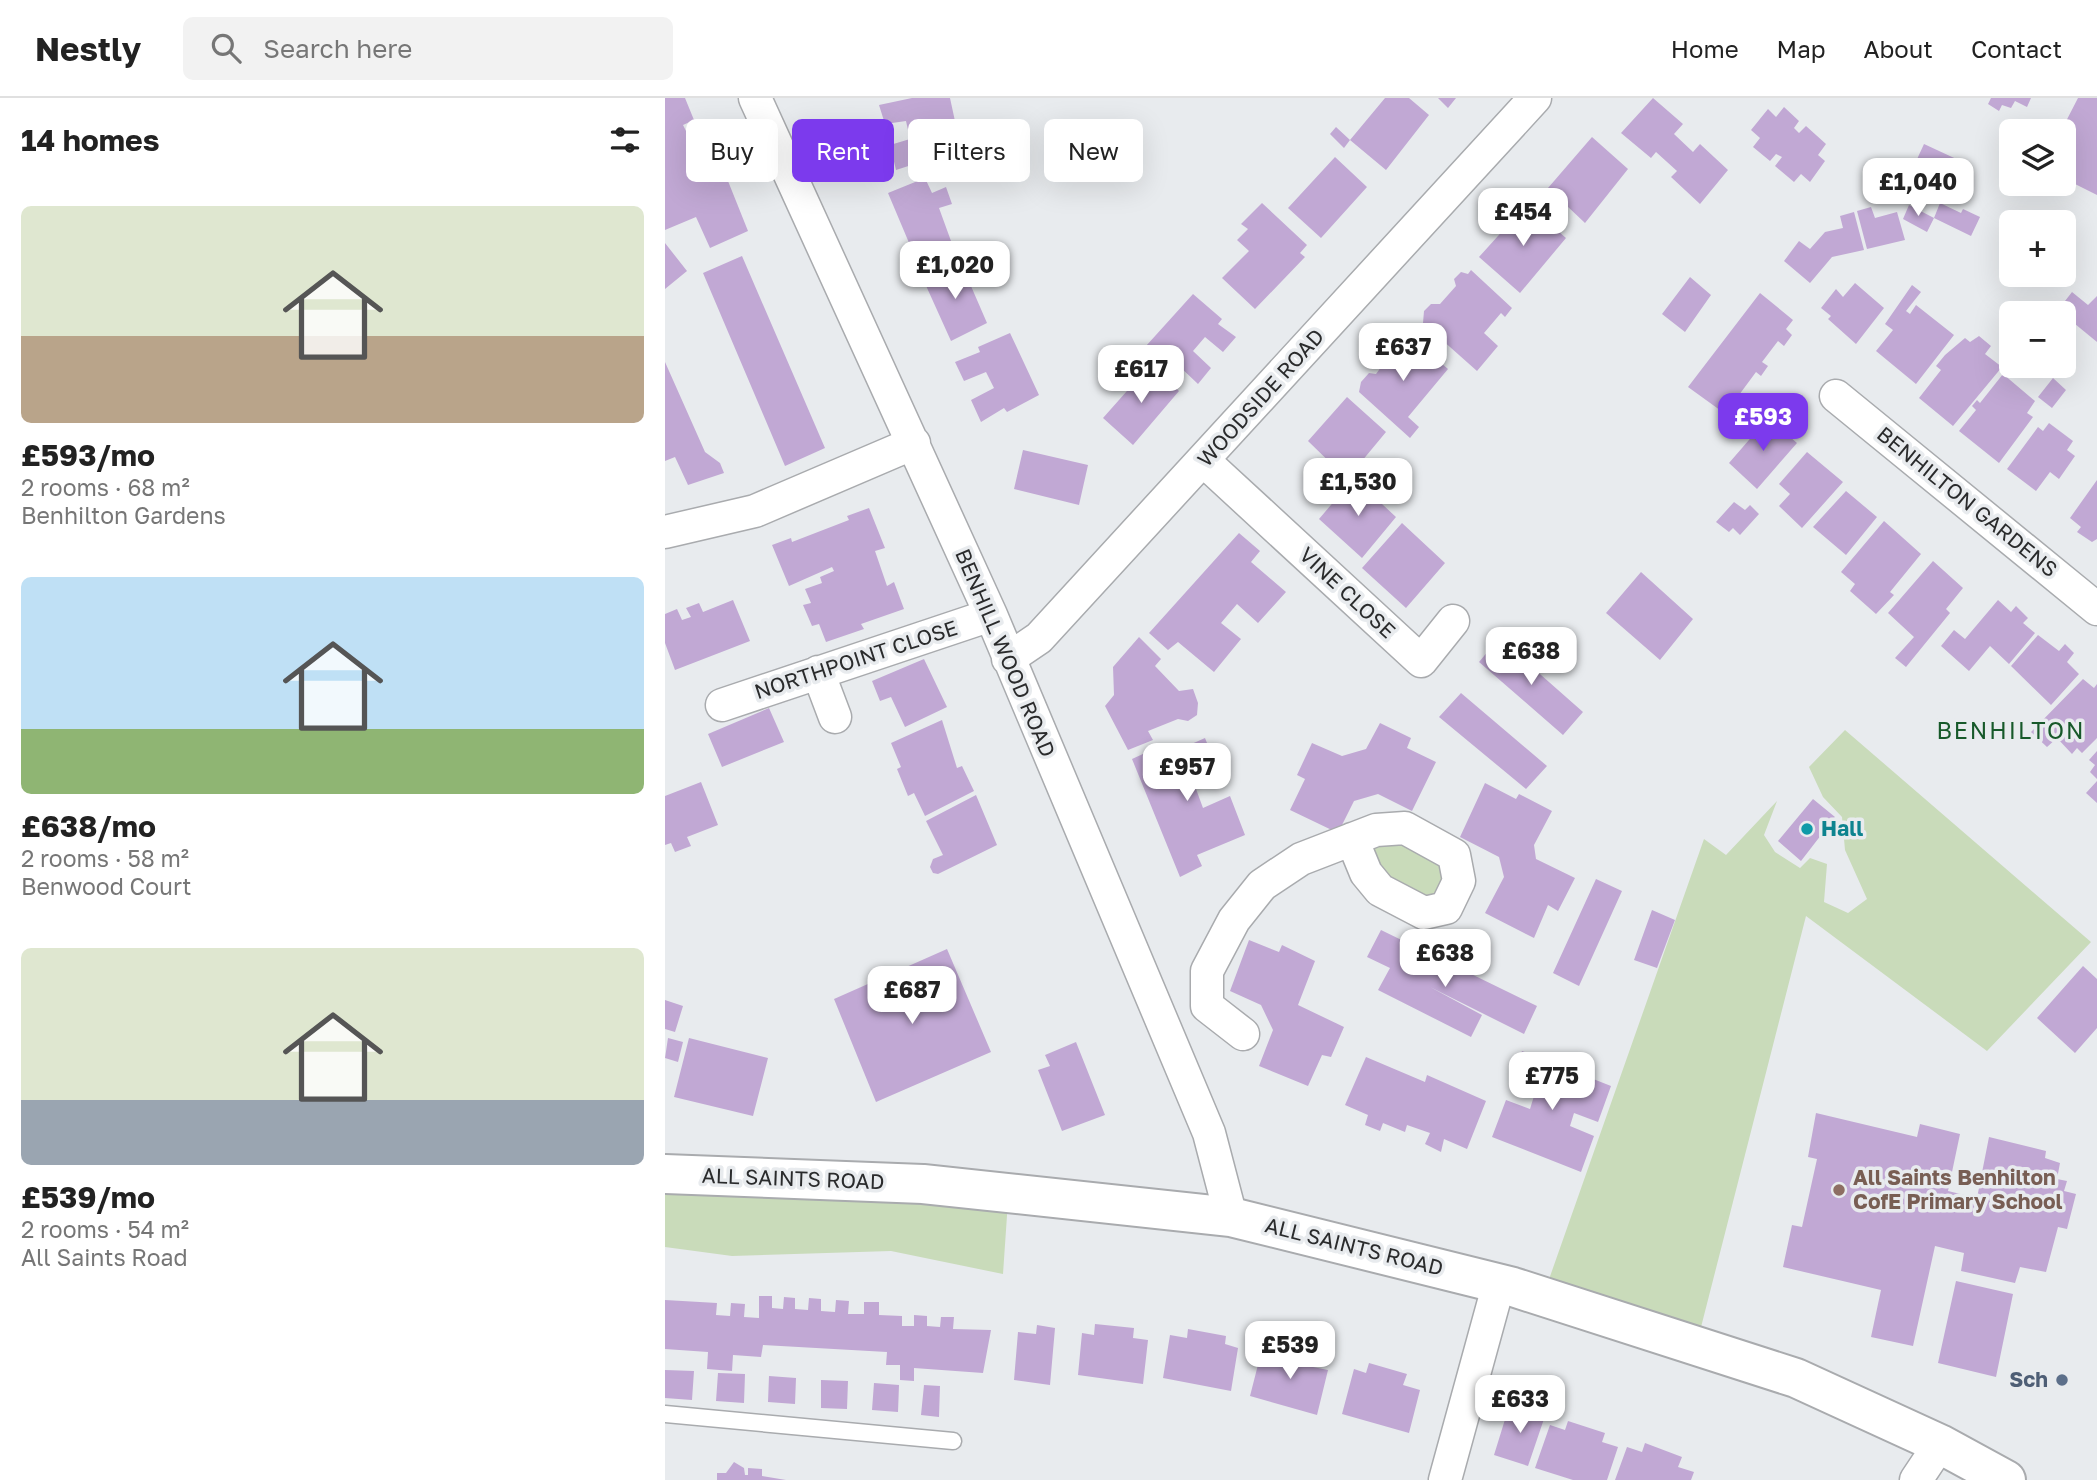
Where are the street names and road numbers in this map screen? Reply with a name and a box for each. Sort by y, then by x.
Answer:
street label: WOODSIDE ROAD [1191,323,1329,472]
street label: BENHILTON GARDENS [1872,420,2063,582]
street label: VINE CLOSE [1294,541,1401,643]
street label: BENHILL WOOD ROAD [950,545,1062,761]
street label: NORTHPOINT CLOSE [751,614,960,704]
street label: ALL SAINTS ROAD [701,1162,885,1194]
street label: ALL SAINTS ROAD [1262,1211,1446,1281]

